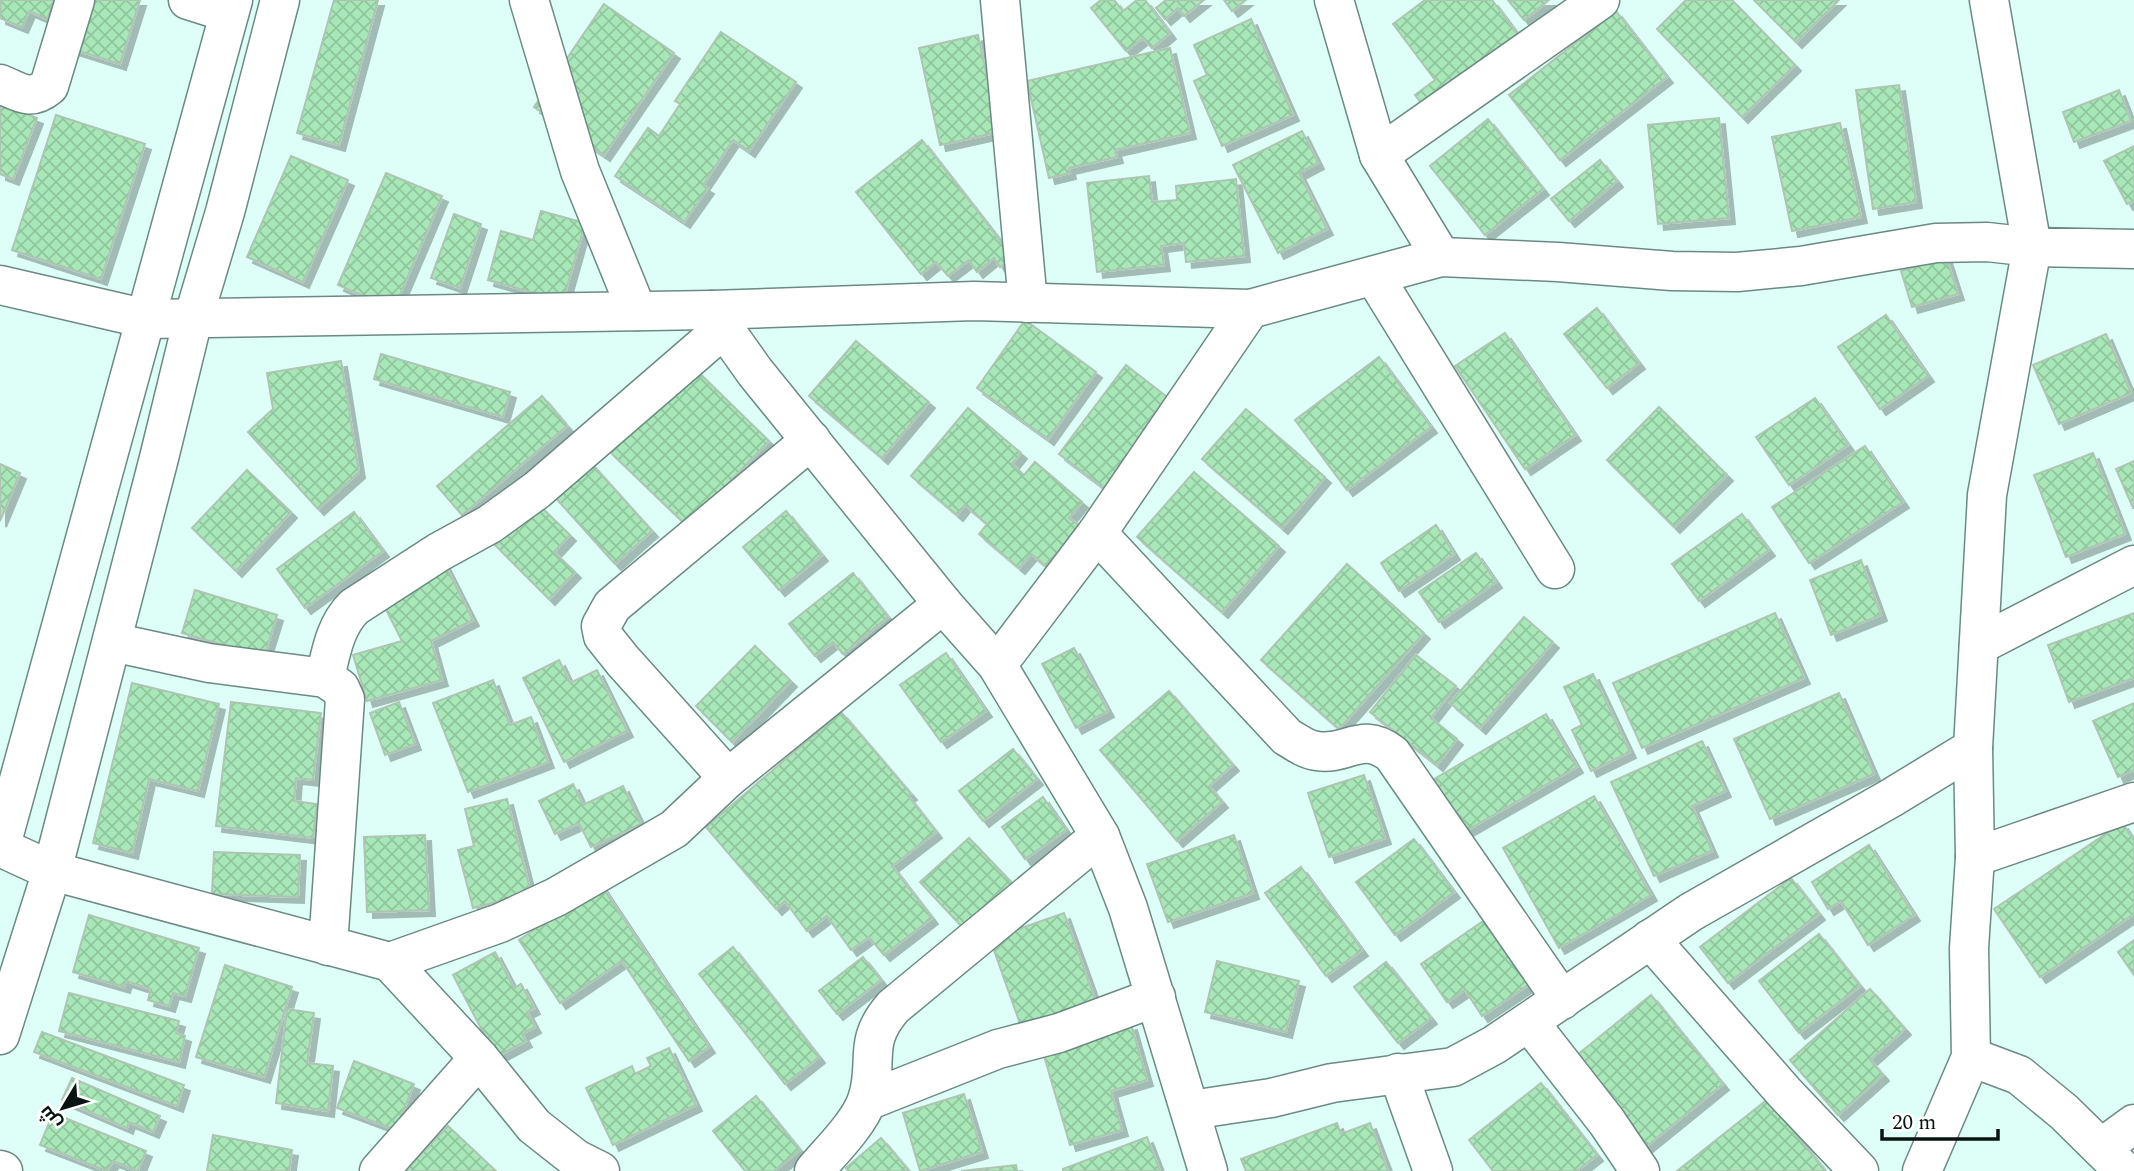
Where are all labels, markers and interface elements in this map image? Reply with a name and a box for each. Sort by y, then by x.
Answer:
north arrow [28,1073,98,1143]
scale bar [1882,1098,1997,1142]
text: ش [32,1099,70,1136]
text: 20 m [1892,1107,1936,1139]

